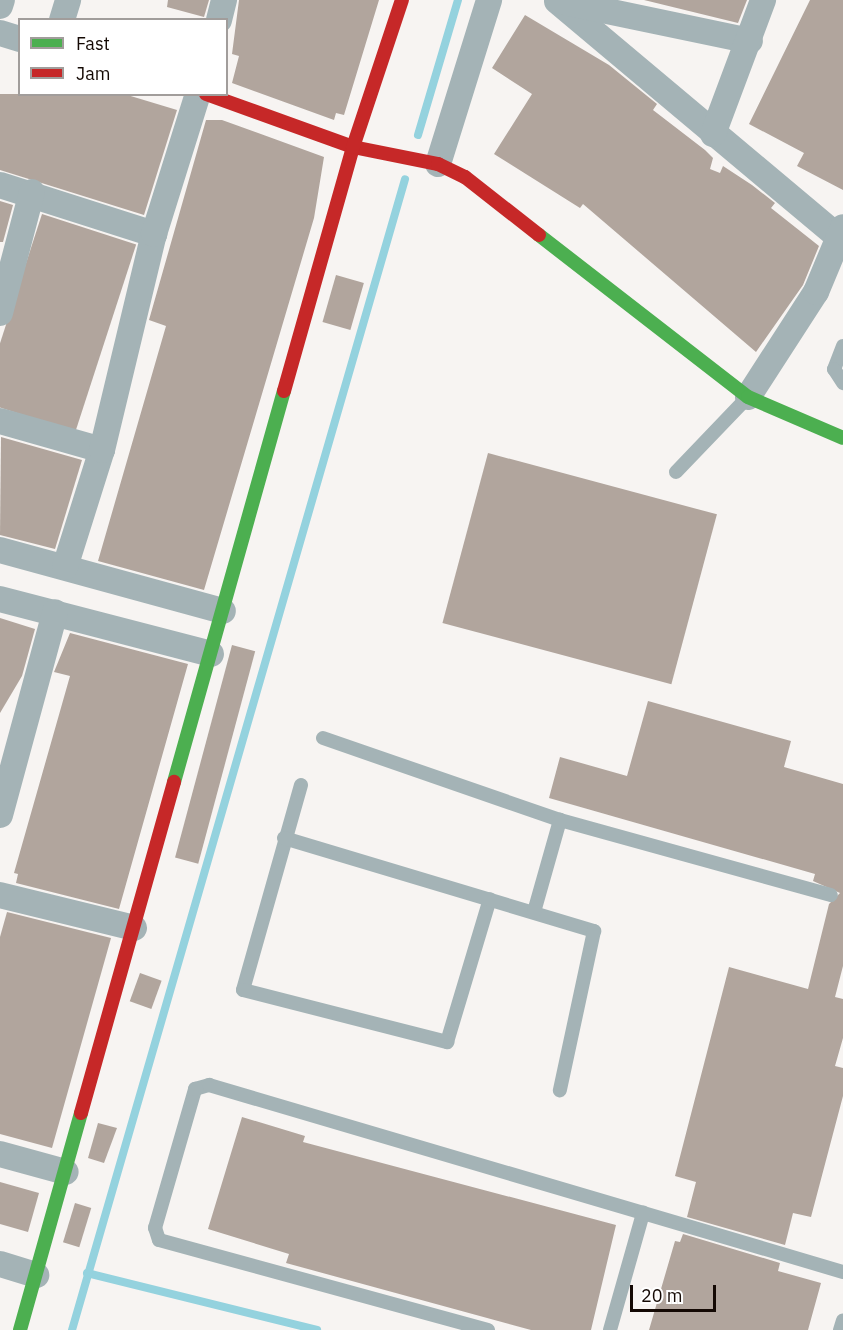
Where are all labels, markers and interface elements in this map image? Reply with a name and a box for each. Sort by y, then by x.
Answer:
legend [18,18,228,96]
text: Fast [76,32,110,55]
text: Jam [76,62,111,85]
scale bar [633,1273,718,1311]
text: 20 m [641,1284,683,1307]

